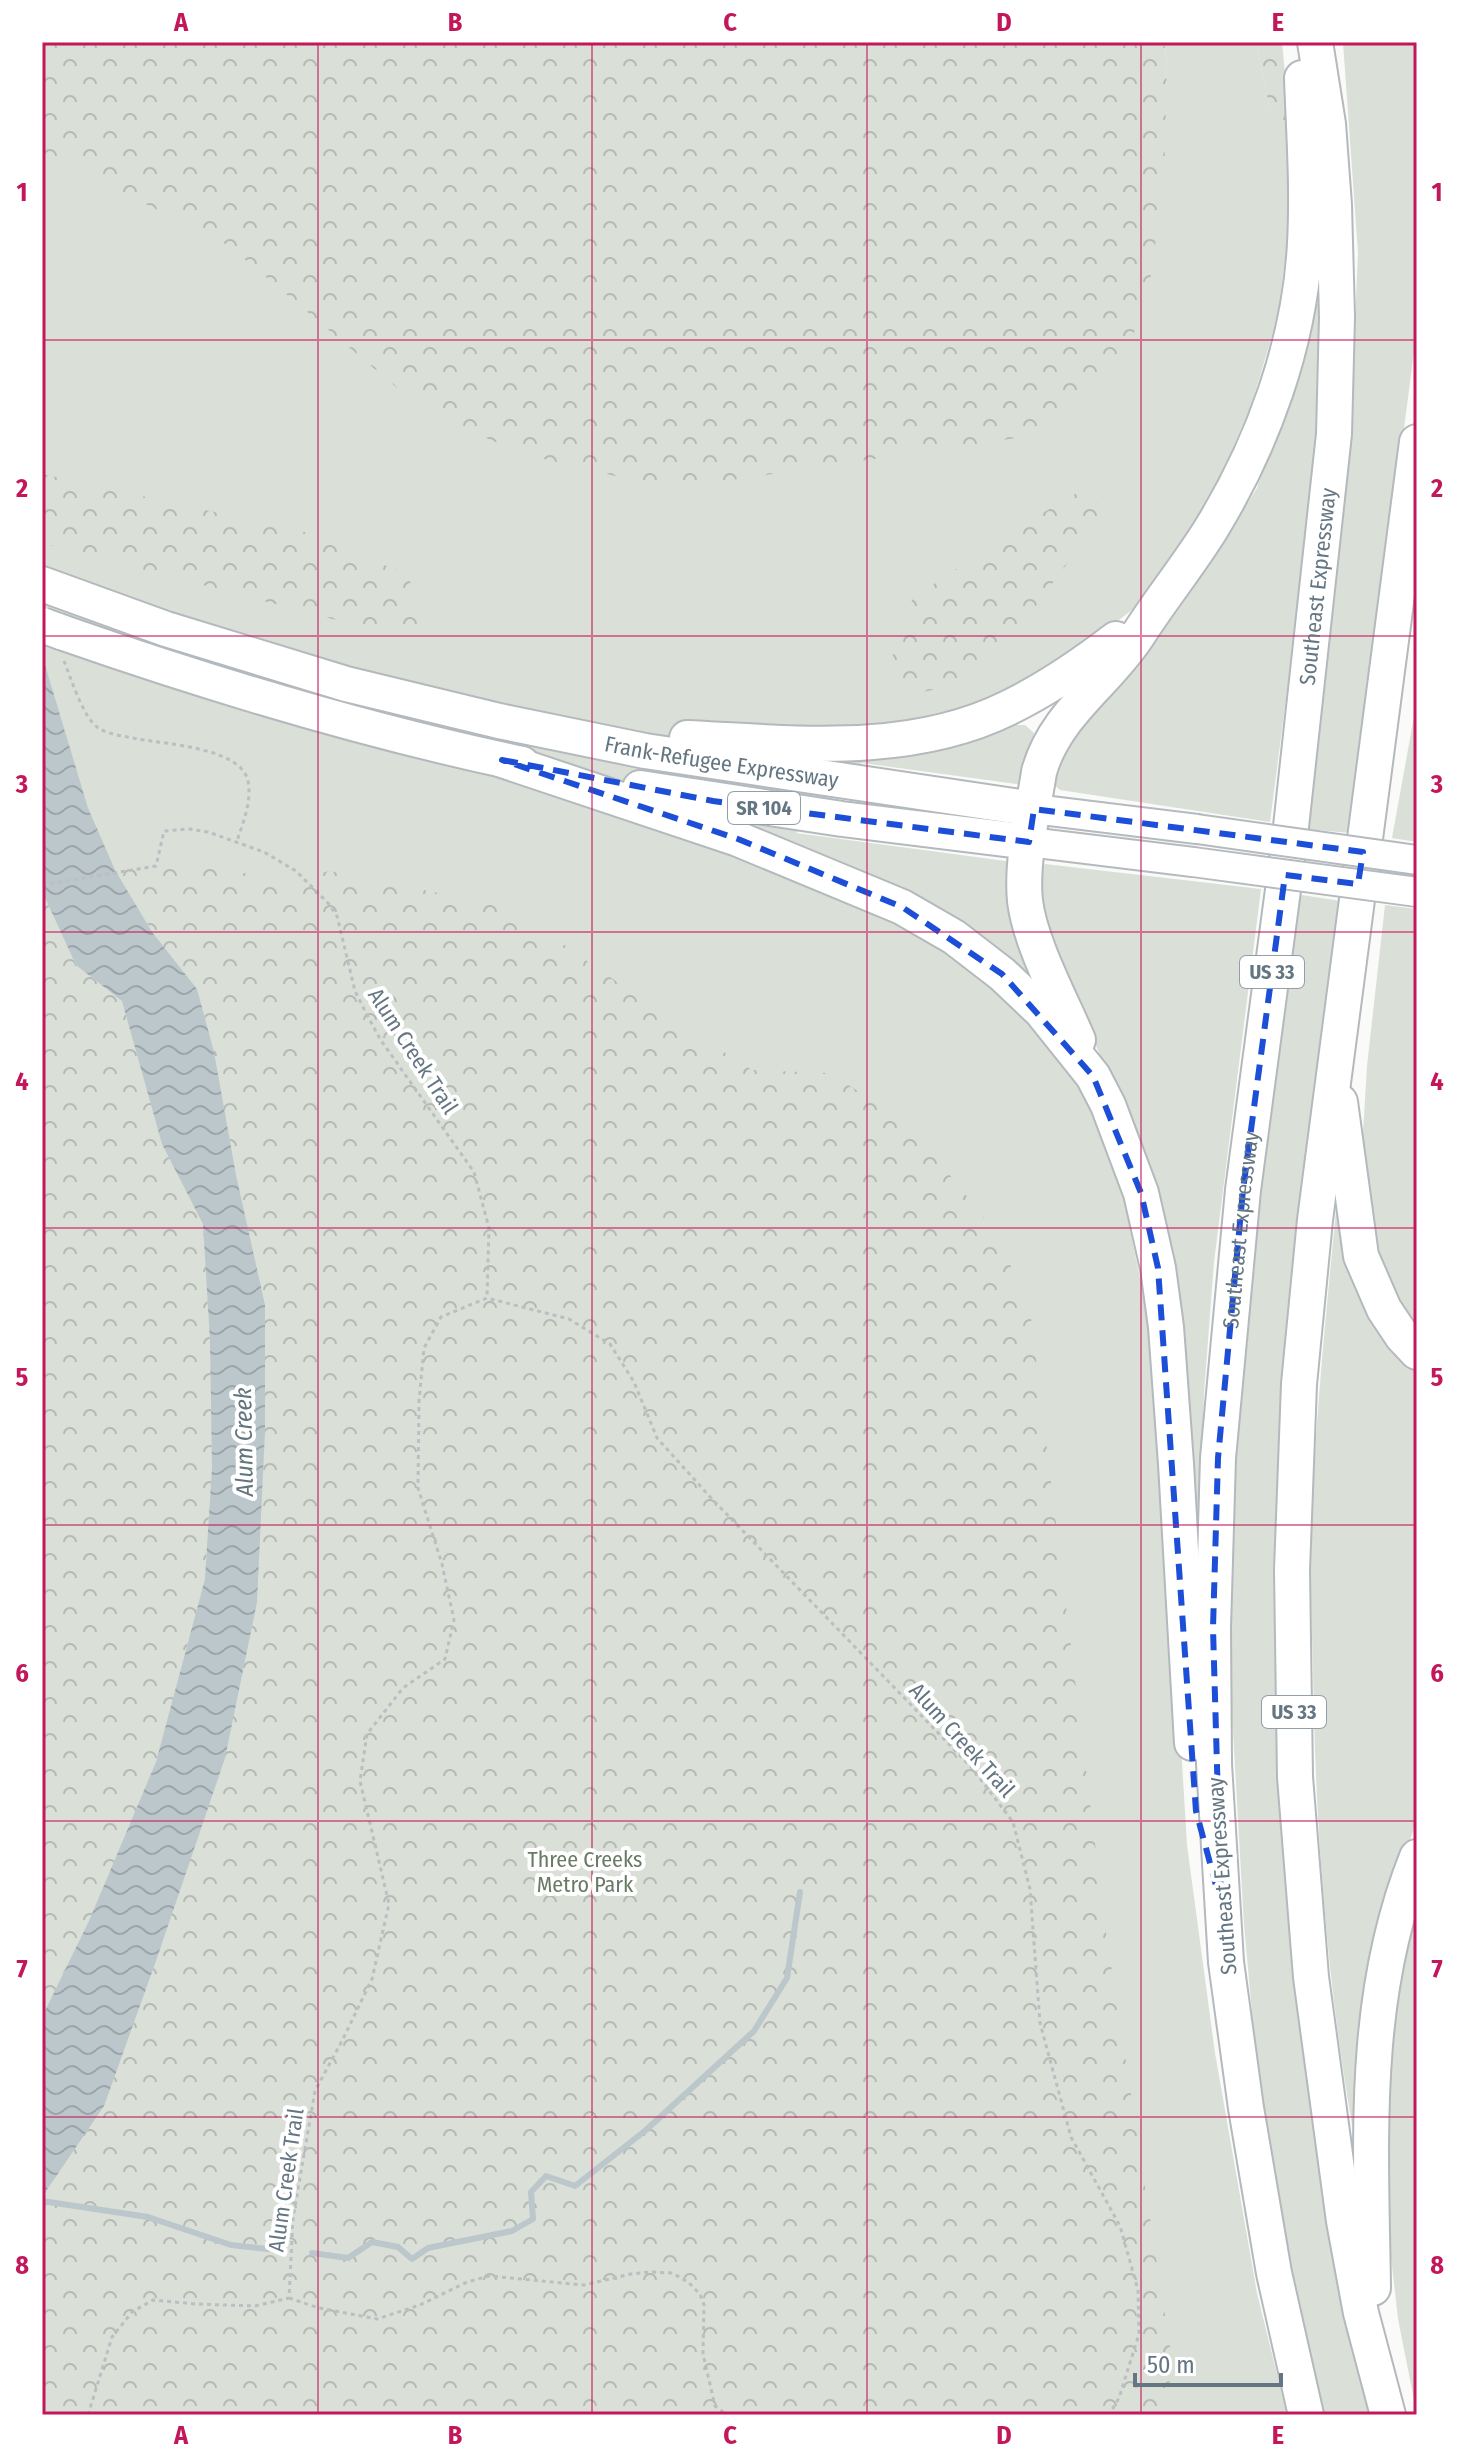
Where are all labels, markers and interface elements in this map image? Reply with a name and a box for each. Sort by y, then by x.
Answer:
text: A [173,7,189,38]
text: B [448,7,463,38]
text: C [723,7,737,38]
text: D [996,7,1012,38]
text: E [1272,7,1284,38]
text: 1 [17,177,28,208]
text: 1 [1432,177,1443,208]
text: 2 [15,473,28,504]
text: 2 [1430,473,1443,504]
street label: Southeast Expressway [1293,486,1342,687]
street label: Frank-Refugee Expressway [603,730,840,793]
text: 3 [15,769,28,800]
text: 3 [1430,769,1443,800]
road number: SR 104 [728,792,800,824]
road number: US 33 [1240,956,1304,988]
street label: Alum Creek Trail [362,983,464,1119]
text: 4 [15,1066,29,1097]
text: 4 [1430,1066,1444,1097]
street label: Southeast Expressway [1217,1129,1264,1330]
text: 5 [16,1362,29,1393]
text: 5 [1431,1362,1444,1393]
water label: Alum Creek [229,1387,259,1498]
text: 6 [15,1658,29,1689]
text: 6 [1430,1658,1444,1689]
street label: Alum Creek Trail [904,1677,1021,1803]
road number: US 33 [1262,1696,1326,1728]
street label: Southeast Expressway [1202,1776,1242,1976]
park label: Three Creeks Metro Park [528,1846,642,1898]
text: 7 [16,1954,28,1985]
text: 7 [1431,1954,1443,1985]
street label: Alum Creek Trail [263,2106,309,2254]
text: 8 [15,2250,29,2281]
text: 8 [1430,2250,1444,2281]
scale bar [1135,2337,1281,2387]
text: 50 m [1147,2351,1195,2379]
text: A [173,2420,189,2451]
text: B [448,2420,463,2451]
text: C [723,2420,737,2451]
text: D [996,2420,1012,2451]
text: E [1272,2420,1284,2451]

